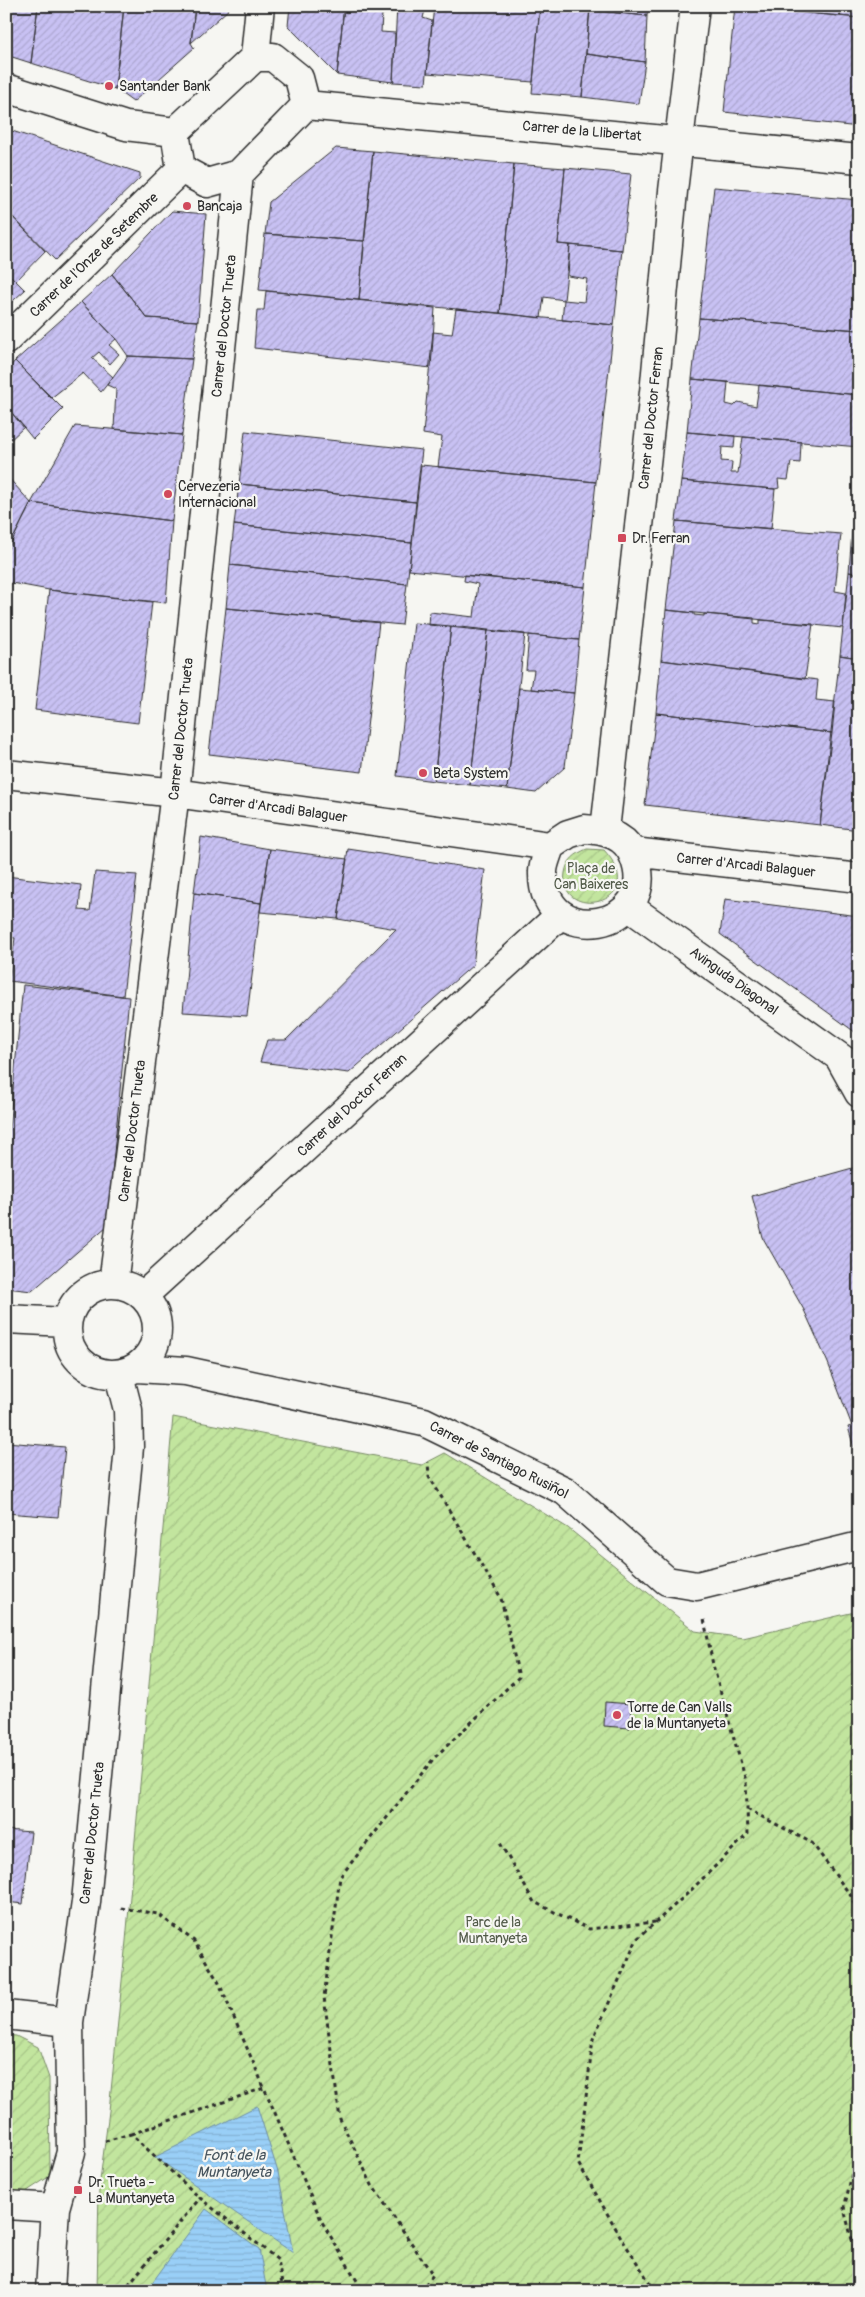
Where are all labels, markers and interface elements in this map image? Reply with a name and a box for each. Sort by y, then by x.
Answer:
place label: Santander Bank [119,78,211,95]
marker: Santander Bank [103,80,115,92]
street label: Carrer de la Llibertat [522,117,643,145]
street label: Carrer de l'Onze de Setembre [26,189,162,321]
place label: Bancaja [197,198,242,215]
marker: Bancaja [181,200,193,212]
street label: Carrer del Doctor Trueta [208,254,240,398]
street label: Carrer del Doctor Ferran [635,346,667,490]
place label: Cervezeria Internacional [178,478,256,511]
marker: Cervezeria Internacional [162,488,174,500]
place label: Dr. Ferran [632,530,690,547]
marker: Dr. Ferran [616,532,628,544]
street label: Carrer del Doctor Trueta [165,657,197,801]
place label: Beta System [433,765,508,782]
marker: Beta System [417,767,429,779]
street label: Carrer d'Arcadi Balaguer [208,790,348,826]
street label: Carrer d'Arcadi Balaguer [676,849,816,881]
park label: Plaça de Can Baixeres [554,860,629,893]
street label: Avinguda Diagonal [686,943,782,1019]
street label: Carrer del Doctor Ferran [294,1050,410,1160]
street label: Carrer del Doctor Trueta [115,1059,149,1203]
street label: Carrer de Santiago Rusiñol [427,1418,571,1502]
place label: Torre de Can Valls de la Muntanyeta [627,1699,733,1732]
marker: Torre de Can Valls de la Muntanyeta [611,1709,623,1721]
street label: Carrer del Doctor Trueta [76,1761,108,1905]
park label: Parc de la Muntanyeta [458,1914,528,1947]
water label: Font de la Muntanyeta [197,2146,272,2182]
place label: Dr. Trueta - La Muntanyeta [88,2174,175,2207]
marker: Dr. Trueta - La Muntanyeta [72,2184,84,2196]

